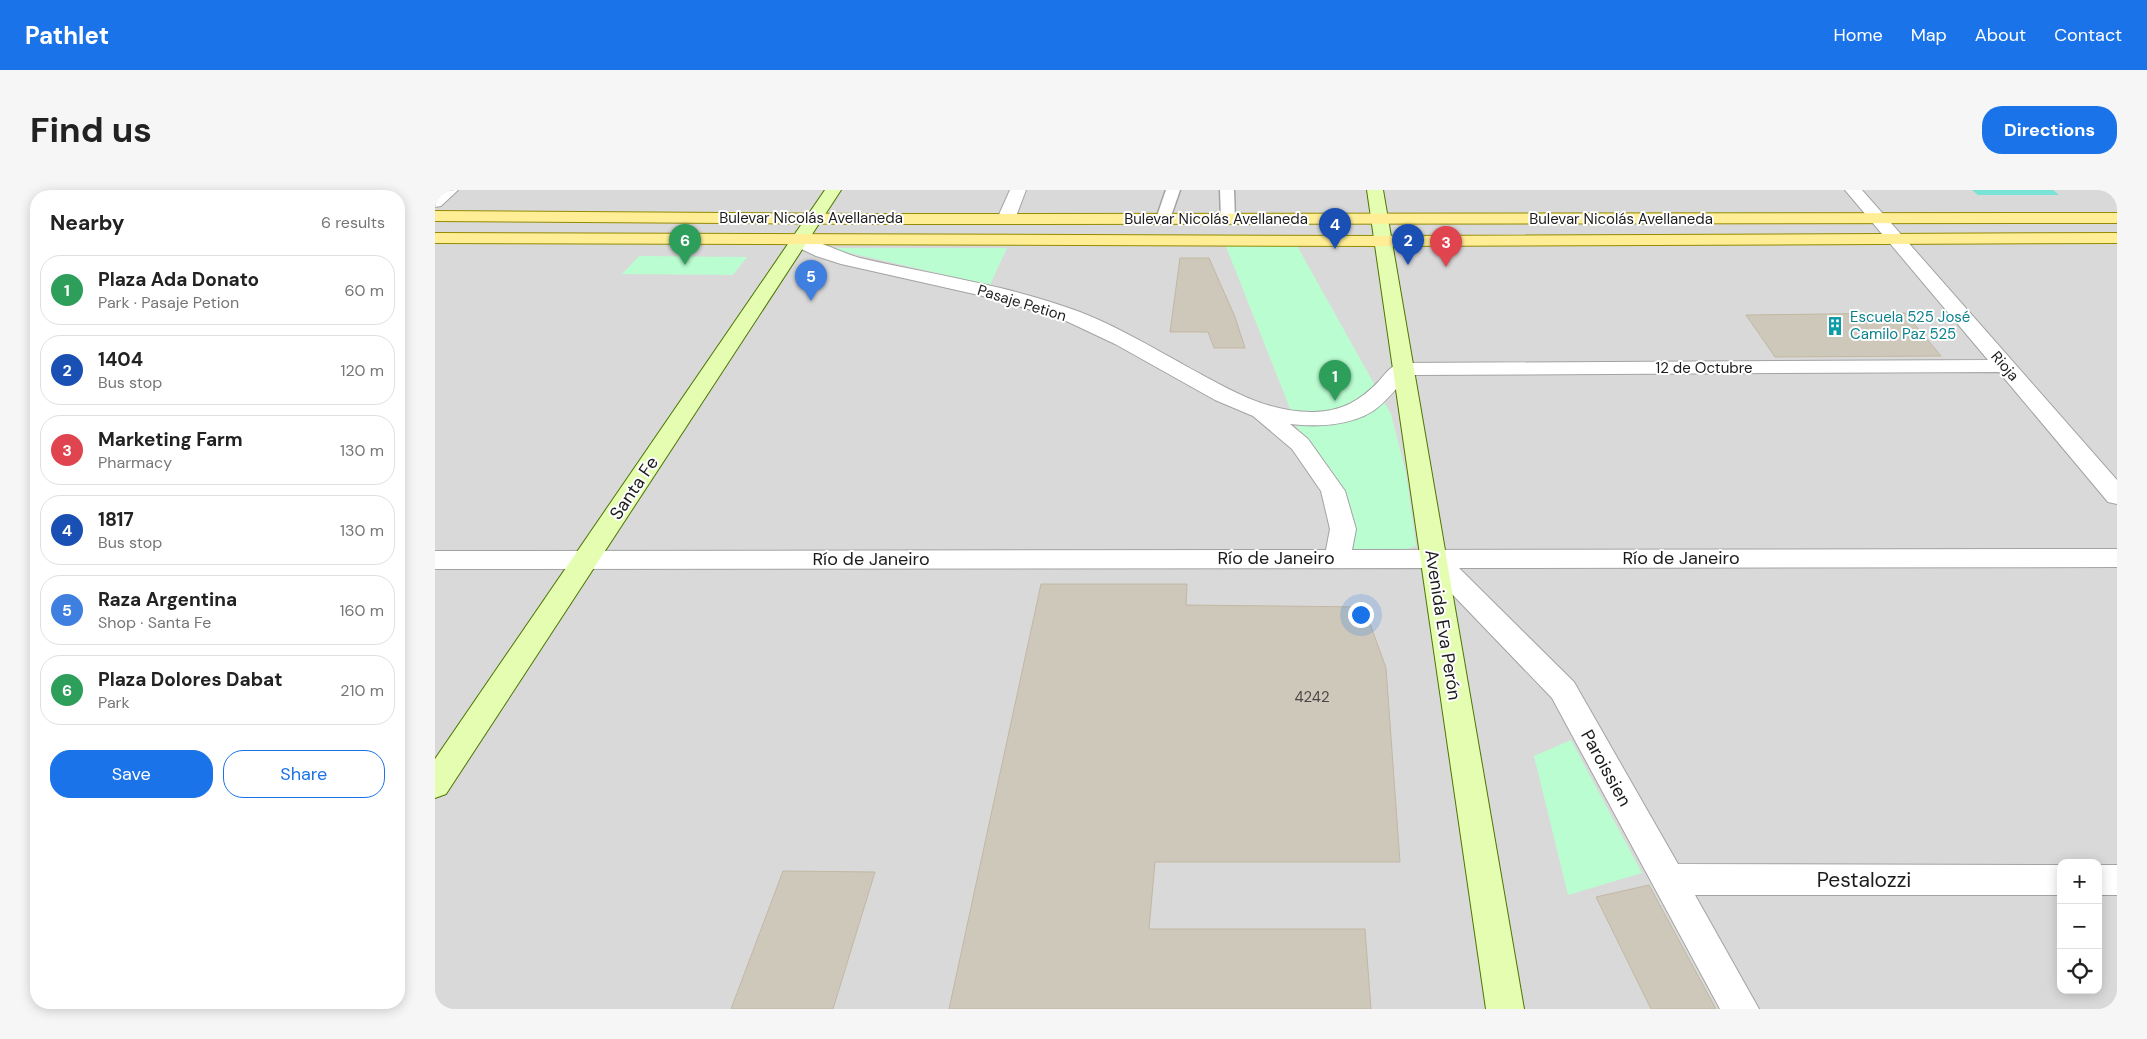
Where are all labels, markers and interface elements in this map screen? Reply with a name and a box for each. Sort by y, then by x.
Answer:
text: Pathlet [25,20,109,51]
text: Home [1833,23,1883,47]
text: Map [1911,23,1947,47]
text: About [1975,23,2026,47]
text: Contact [2054,23,2122,47]
button: Directions [1982,106,2117,154]
text: Find us [30,107,152,153]
street label: Bulevar Nicolás Avellaneda [719,208,903,228]
pin: 4 [1319,208,1351,249]
text: Nearby [50,209,124,237]
street label: Bulevar Nicolás Avellaneda [1124,209,1308,229]
street label: Bulevar Nicolás Avellaneda [1529,209,1713,229]
text: 6 results [321,212,385,233]
pin: 6 [669,224,701,265]
pin: 2 [1392,224,1424,265]
pin: 3 [1430,226,1462,267]
pin: 5 [795,260,827,301]
text: Plaza Ada Donato [98,267,259,292]
text: 1 [64,280,70,301]
text: 60 m [344,280,384,301]
street label: Pasaje Petion [975,280,1069,326]
text: Park · Pasaje Petion [98,292,239,313]
place label: Escuela 525 José Camilo Paz 525 [1850,307,1970,344]
building icon: Escuela 525 José Camilo Paz 525 [1824,315,1846,337]
text: 1404 [98,347,143,372]
street label: Rioja [1987,347,2023,385]
street label: 12 de Octubre [1656,358,1752,378]
text: 2 [62,360,72,381]
text: 120 m [340,360,384,381]
pin: 1 [1319,360,1351,401]
text: Bus stop [98,372,162,393]
text: Marketing Farm [98,427,243,452]
text: 3 [62,440,72,461]
text: 130 m [340,440,384,461]
text: Pharmacy [98,452,172,473]
street label: Santa Fe [604,452,664,524]
text: 1817 [98,507,134,532]
text: 4 [62,520,72,541]
text: 130 m [340,520,384,541]
text: Bus stop [98,532,162,553]
street label: Río de Janeiro [1217,546,1335,570]
street label: Río de Janeiro [1622,546,1740,570]
street label: Río de Janeiro [812,547,930,571]
street label: Avenida Eva Perón [1419,548,1467,702]
text: Raza Argentina [98,587,237,612]
text: 5 [62,600,72,621]
text: 160 m [340,600,384,621]
your location [1348,602,1374,628]
text: Shop · Santa Fe [98,612,211,633]
text: Plaza Dolores Dabat [98,667,282,692]
text: 6 [62,680,72,701]
text: 210 m [340,680,384,701]
house number: 4242 [1294,687,1330,707]
text: Park [98,692,130,713]
street label: Paroissien [1575,725,1637,811]
button: Save [50,750,213,798]
button: Share [223,750,385,798]
map controls [2057,859,2102,994]
button: + [2057,859,2102,904]
street label: Pestalozzi [1817,866,1911,894]
button: − [2057,904,2102,949]
button: locate [2057,949,2102,994]

